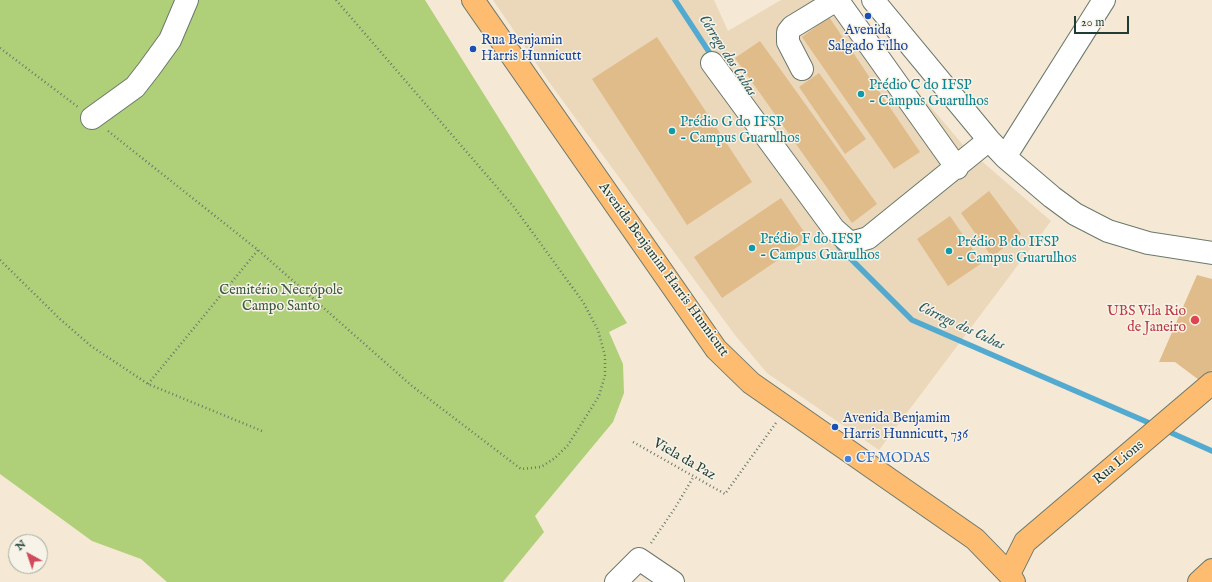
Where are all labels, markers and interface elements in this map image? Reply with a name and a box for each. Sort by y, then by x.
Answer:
scale bar [1076,8,1131,34]
marker: Avenida Salgado Filho [863,11,873,21]
water label: Córrego dos Cubas [694,12,760,100]
text: 20 m [1081,15,1104,30]
place label: Avenida Salgado Filho [828,23,908,56]
place label: Rua Benjamin Harris Hunnicutt [481,33,582,66]
marker: Rua Benjamin Harris Hunnicutt [468,44,478,54]
place label: Prédio C do IFSP - Campus Guarulhos [869,78,989,110]
marker: Prédio C do IFSP - Campus Guarulhos [856,89,866,99]
place label: Prédio G do IFSP - Campus Guarulhos [680,115,800,148]
marker: Prédio G do IFSP - Campus Guarulhos [667,126,677,136]
street label: Avenida Benjamim Harris Hunnicutt [594,180,732,360]
place label: Prédio F do IFSP - Campus Guarulhos [760,232,880,264]
place label: Prédio B do IFSP - Campus Guarulhos [957,235,1077,268]
marker: Prédio F do IFSP - Campus Guarulhos [747,243,757,253]
marker: Prédio B do IFSP - Campus Guarulhos [944,246,954,256]
park label: Cemitério Necrópole Campo Santo [219,283,343,316]
water label: Córrego dos Cubas [915,299,1007,355]
place label: UBS Vila Rio de Janeiro [1107,304,1186,336]
marker: UBS Vila Rio de Janeiro [1189,314,1201,326]
place label: Avenida Benjamim Harris Hunnicutt, 736 [843,411,968,444]
marker: Avenida Benjamim Harris Hunnicutt, 736 [830,422,840,432]
street label: Viela da Paz [650,435,718,485]
street label: Rua Lions [1090,437,1148,489]
place label: CF MODAS [856,451,930,467]
marker: CF MODAS [843,454,853,464]
north arrow [8,534,48,574]
text: N [13,537,29,554]

